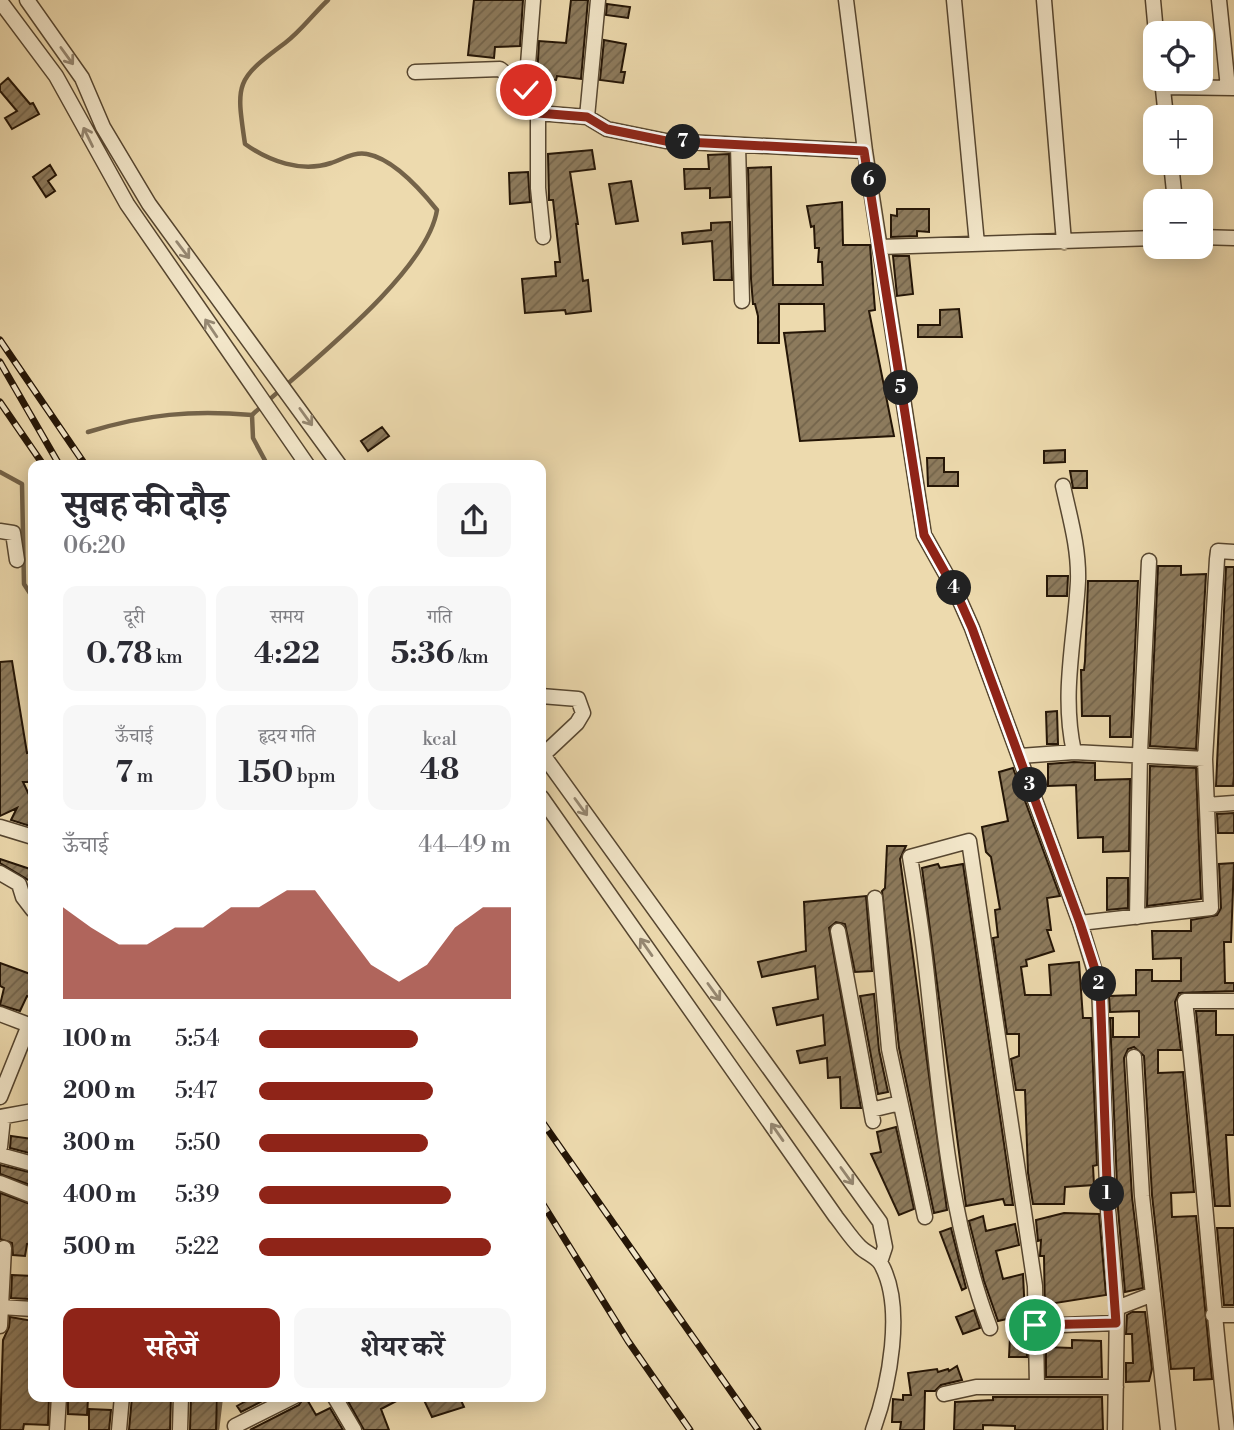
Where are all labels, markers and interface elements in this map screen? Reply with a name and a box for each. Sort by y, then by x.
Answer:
map controls [1143,21,1213,259]
button: locate [1143,21,1213,91]
one-way arrow [60,46,74,65]
pin [496,60,556,120]
icon: check [507,71,545,109]
button: + [1143,105,1213,175]
pin: 7 [666,124,700,160]
one-way arrow [81,127,94,148]
text: 7 [677,129,688,153]
pin: 6 [852,162,886,198]
text: 6 [863,167,874,191]
button: − [1143,189,1213,259]
one-way arrow [176,240,190,259]
one-way arrow [204,319,218,338]
pin: 5 [884,370,918,406]
text: 5 [895,375,906,399]
one-way arrow [299,407,313,426]
text: सुबह की दौड़ [63,482,228,529]
button: share [437,483,511,557]
text: 06:20 [63,532,126,560]
pin: 4 [936,570,972,606]
text: 4 [947,575,960,599]
text: दूरी [124,605,145,629]
text: समय [270,605,304,629]
text: गति [427,605,452,629]
text: 0.78 [86,635,152,673]
text: 4:22 [254,635,320,673]
text: 5:36 [391,635,455,673]
text: km [152,645,183,669]
text: /km [455,645,489,669]
text: ऊँचाई [116,724,153,748]
text: हृदय गति [258,724,316,748]
text: kcal [422,727,457,751]
text: 48 [420,751,459,789]
text: 7 [115,754,133,792]
text: 150 [238,754,293,792]
text: m [133,764,153,788]
text: bpm [293,764,336,788]
pin: 3 [1012,768,1048,802]
text: 3 [1024,772,1035,796]
one-way arrow [574,797,588,816]
text: ऊँचाई [63,831,108,859]
text: 44–49 m [418,831,511,859]
one-way arrow [639,938,653,957]
pin: 2 [1082,967,1116,1002]
text: 2 [1093,971,1104,995]
one-way arrow [707,982,721,1001]
text: 100 m [63,1025,131,1053]
text: 5:54 [175,1025,220,1053]
text: 200 m [63,1077,135,1105]
text: 5:47 [175,1077,217,1105]
one-way arrow [770,1123,784,1143]
text: 300 m [63,1129,135,1157]
text: 5:50 [175,1129,221,1157]
one-way arrow [840,1166,854,1185]
pin: 1 [1090,1176,1124,1212]
text: 400 m [63,1181,136,1209]
text: 5:39 [175,1181,220,1209]
text: 1 [1102,1181,1111,1205]
text: 500 m [63,1233,135,1261]
text: 5:22 [175,1233,219,1261]
pin [1005,1295,1065,1355]
icon: arrive [1016,1306,1054,1344]
button: सहेजें [63,1308,280,1388]
button: शेयर करें [294,1308,511,1388]

